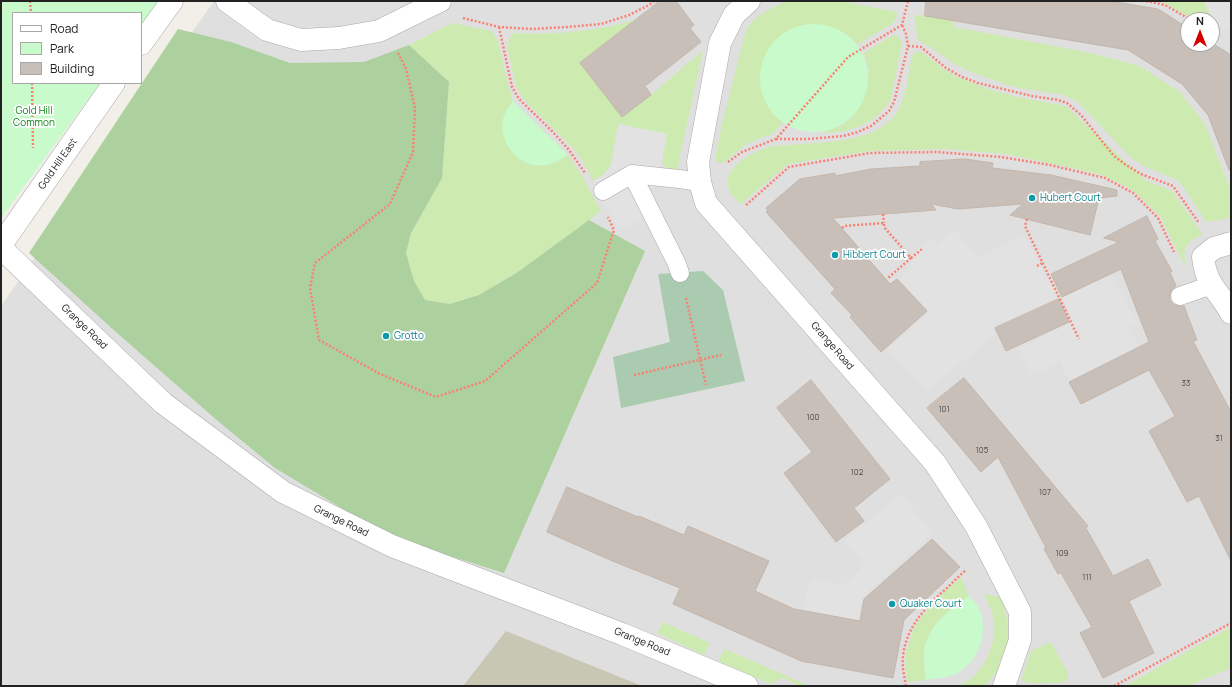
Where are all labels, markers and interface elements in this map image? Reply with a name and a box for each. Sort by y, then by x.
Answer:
legend [12,12,142,84]
north arrow [1180,12,1220,52]
text: N [1196,13,1204,28]
text: Road [50,20,78,37]
text: Park [50,40,74,57]
text: Building [50,60,94,77]
park label: Gold Hill Common [13,105,55,128]
street label: Gold Hill East [36,136,80,192]
place label: Hubert Court [1040,192,1101,204]
marker: Hubert Court [1027,193,1037,203]
place label: Hibbert Court [843,249,906,261]
marker: Hibbert Court [830,250,840,260]
street label: Grange Road [58,302,110,352]
street label: Grange Road [808,320,856,372]
place label: Grotto [394,330,424,342]
marker: Grotto [381,331,391,341]
house number: 33 [1182,379,1190,389]
house number: 101 [938,405,950,415]
house number: 100 [807,413,819,423]
house number: 31 [1215,434,1223,444]
house number: 105 [976,446,988,456]
house number: 102 [851,468,863,478]
house number: 107 [1039,488,1051,498]
street label: Grange Road [312,503,370,539]
house number: 109 [1056,549,1068,559]
house number: 111 [1082,573,1092,583]
place label: Quaker Court [900,598,962,610]
marker: Quaker Court [887,599,897,609]
street label: Grange Road [612,625,672,659]

